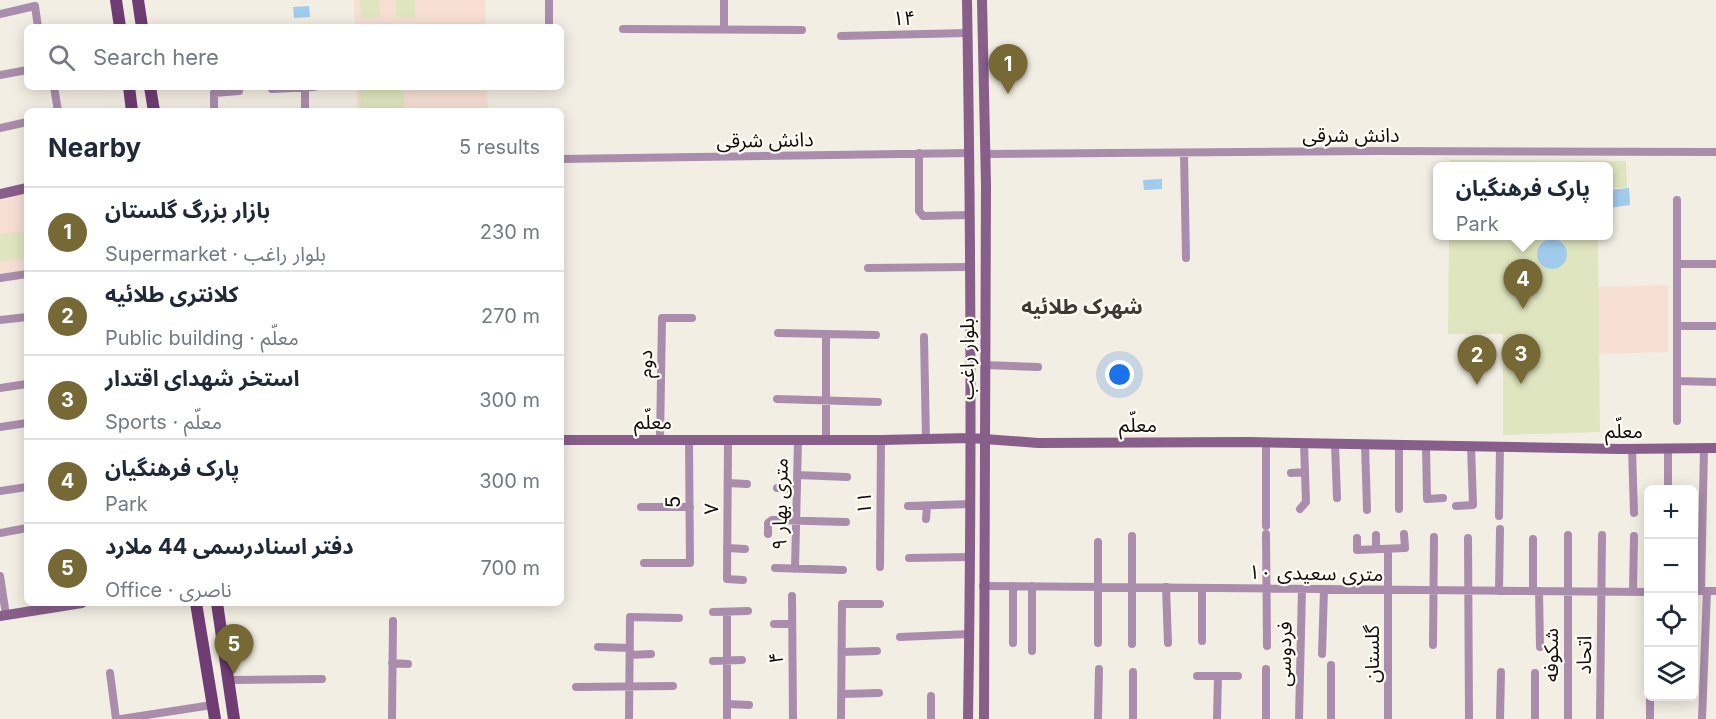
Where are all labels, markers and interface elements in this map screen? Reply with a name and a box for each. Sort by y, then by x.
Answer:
street label: ۱۴ [892,6,916,30]
search box [24,24,564,90]
icon: search [45,41,78,74]
text: Search here [93,44,219,70]
pin: 1 [988,44,1028,94]
street label: دانش شرقی [1302,123,1400,147]
street label: دانش شرقی [716,127,814,153]
text: Nearby [48,132,141,163]
text: 5 results [459,135,540,159]
popup [1433,162,1613,240]
text: پارک فرهنگیان [1456,175,1590,201]
text: بازار بزرگ گلستان [105,197,270,223]
text: Park [1456,212,1499,236]
text: 1 [63,220,72,244]
text: 230 m [480,220,540,244]
text: Supermarket · بلوار راغب [105,242,326,266]
pin: 4 [1504,260,1543,309]
text: کلانتری طلائیه [105,281,239,307]
district label: شهرک طلائیه [1021,294,1143,319]
text: 2 [61,304,74,328]
text: 270 m [481,304,540,328]
street label: بلوار راغب [955,318,979,400]
text: Public building · معلّم [105,326,299,350]
pin: 3 [1502,334,1540,384]
pin: 2 [1458,336,1496,385]
street label: دوم [633,350,660,378]
your location [1105,360,1134,389]
text: استخر شهدای اقتدار [105,365,299,391]
text: 3 [61,388,74,412]
text: 300 m [479,388,540,412]
street label: معلّم [634,407,672,437]
text: Sports · معلّم [105,410,222,434]
street label: معلّم [1119,410,1157,440]
street label: معلّم [1605,416,1643,446]
text: پارک فرهنگیان [105,455,239,481]
street label: ۹ متری بهار [767,458,793,550]
text: 4 [61,469,74,493]
text: 300 m [479,469,540,493]
map controls [1644,485,1698,701]
button: + [1644,485,1698,539]
text: Park [105,492,148,516]
street label: ۱۱ [852,492,876,514]
street label: 5 [661,496,685,508]
street label: ۷ [699,503,723,515]
text: دفتر اسنادرسمی 44 ملارد [105,533,354,559]
button: − [1644,539,1698,593]
text: 5 [61,556,74,580]
text: 700 m [481,556,540,580]
street label: ۱۰ متری سعیدی [1248,560,1384,586]
text: Office · ناصری [105,578,232,602]
button: locate [1644,593,1698,647]
street label: فردوسی [1271,621,1297,687]
pin: 5 [214,624,254,674]
street label: گلستان [1360,624,1384,683]
street label: شکوفه [1539,628,1563,682]
street label: اتحاد [1572,635,1596,675]
button: layers [1644,647,1698,701]
street label: ۴ [764,652,788,664]

